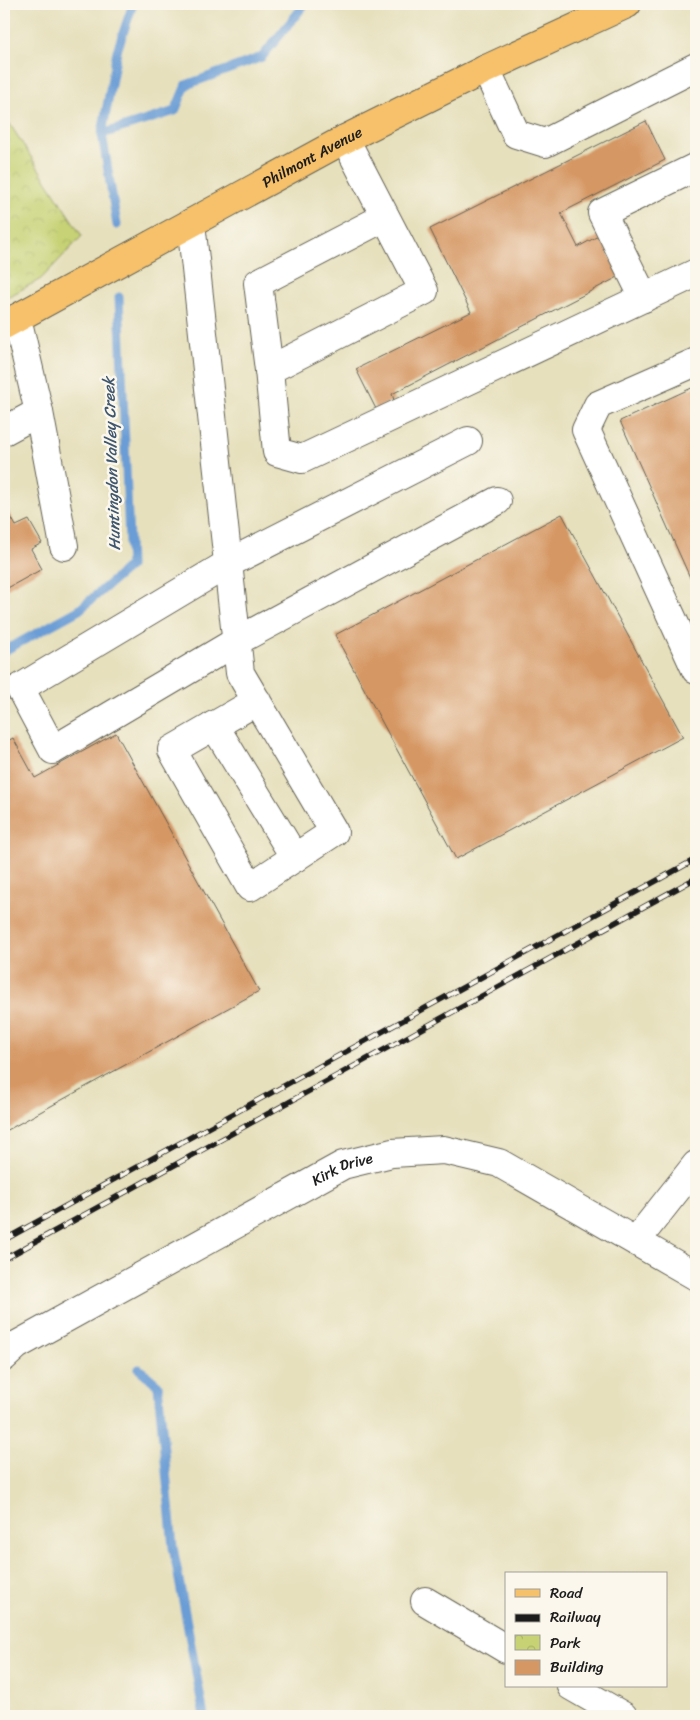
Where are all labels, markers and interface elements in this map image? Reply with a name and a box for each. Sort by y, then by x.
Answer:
street label: Philmont Avenue [257,119,367,195]
water label: Huntingdon Valley Creek [94,375,129,551]
street label: Kirk Drive [307,1145,376,1193]
legend [505,1572,668,1688]
text: Road [550,1580,583,1606]
text: Railway [550,1604,601,1630]
text: Park [550,1630,581,1656]
text: Building [550,1654,604,1680]

